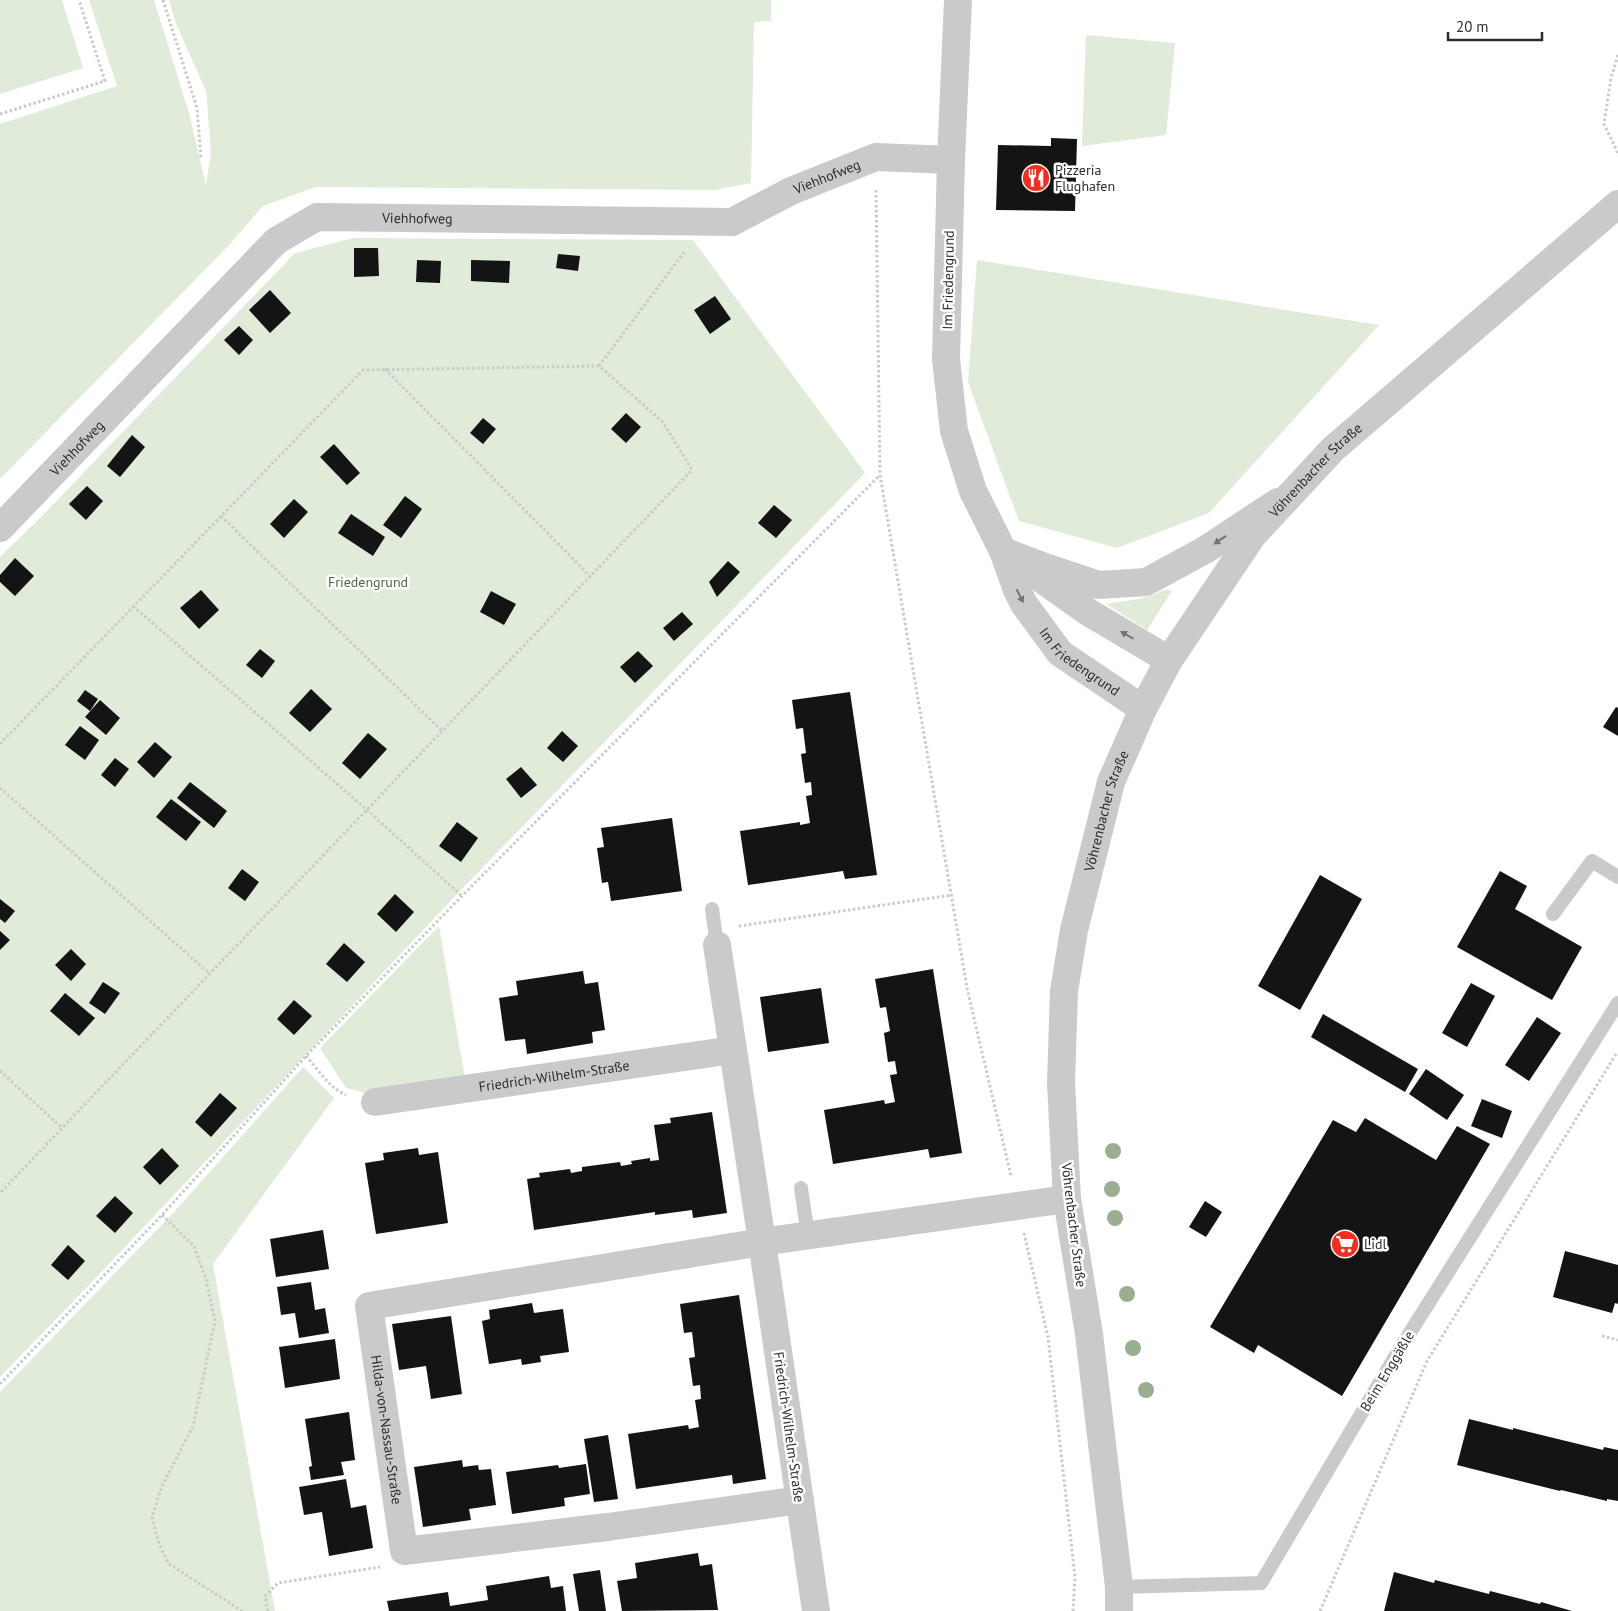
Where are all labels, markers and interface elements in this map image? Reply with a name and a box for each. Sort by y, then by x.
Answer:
scale bar [1448,10,1542,42]
text: 20 m [1456,17,1489,36]
street label: Viehhofweg [790,155,863,198]
place label: Pizzeria Flughafen [1055,161,1115,195]
restaurant icon: Pizzeria Flughafen [1021,163,1051,193]
street label: Viehhofweg [381,209,453,228]
street label: Im Friedengrund [938,230,958,330]
street label: Viehhofweg [45,416,108,480]
street label: Vöhrenbacher Straße [1264,419,1366,522]
one-way arrow [1213,535,1226,545]
park label: Friedengrund [328,573,408,591]
one-way arrow [1016,589,1024,603]
street label: Im Friedengrund [1035,624,1123,700]
one-way arrow [1120,631,1134,640]
street label: Vöhrenbacher Straße [1080,748,1133,874]
street label: Friedrich-Wilhelm-Straße [478,1056,631,1096]
street label: Vöhrenbacher Straße [1057,1161,1091,1288]
supermarket icon: Lidl [1330,1229,1360,1259]
place label: Lidl [1364,1235,1387,1253]
street label: Beim Enggäßle [1356,1327,1418,1415]
street label: Friedrich-Wilhelm-Straße [770,1351,808,1503]
street label: Hilda-von-Nassau-Straße [367,1354,406,1506]

